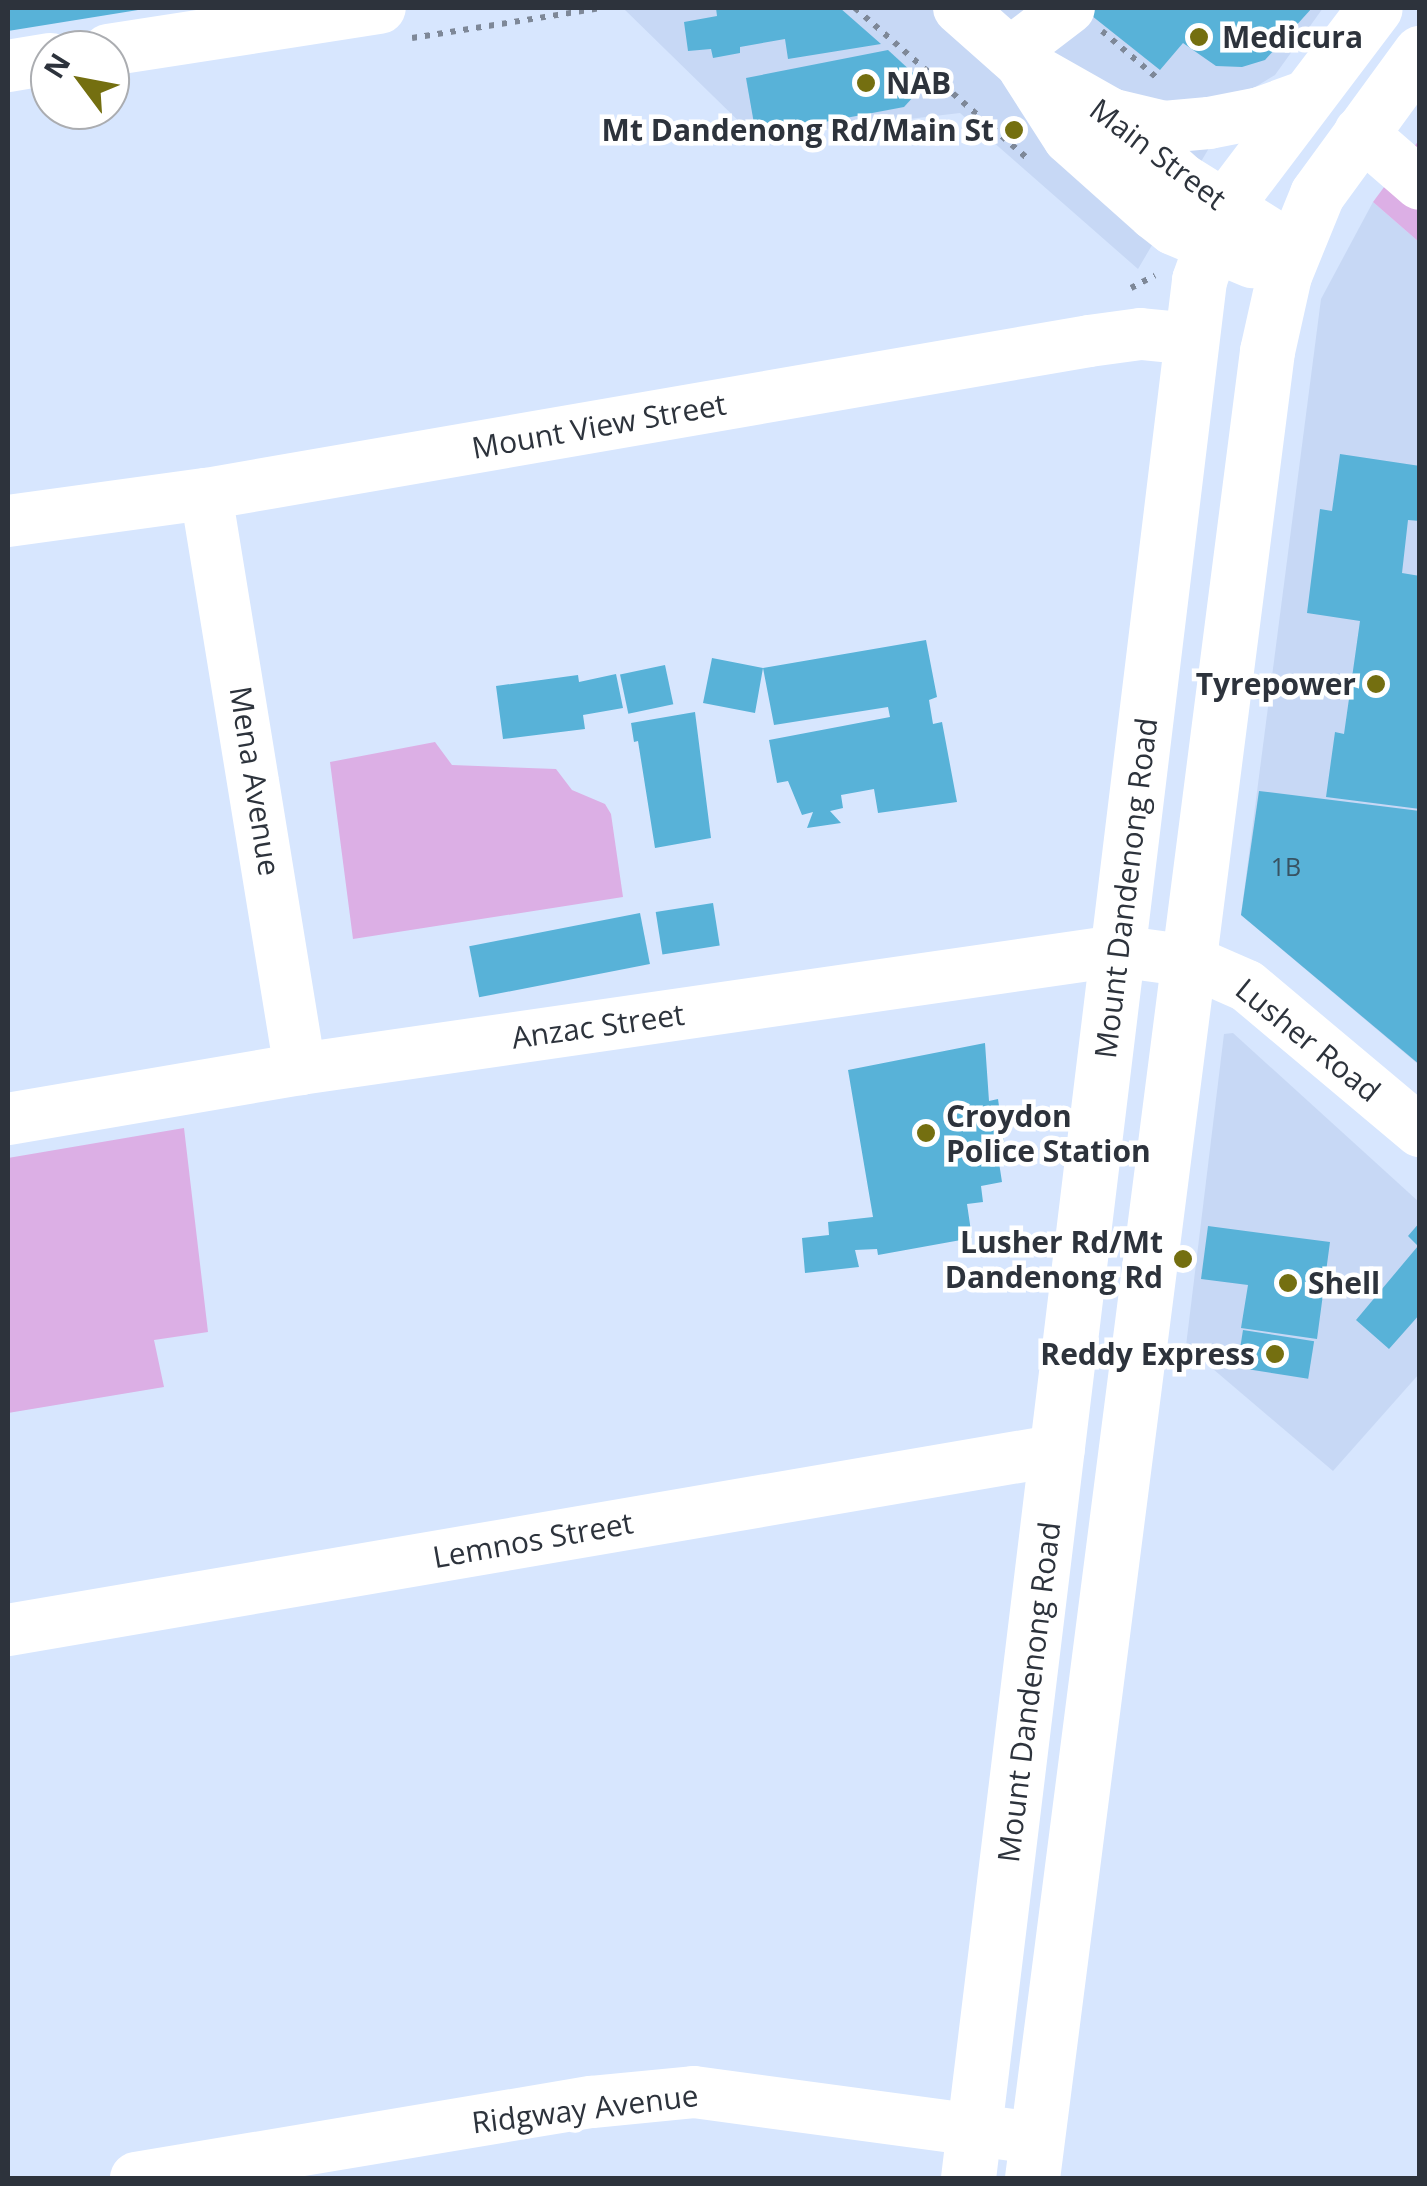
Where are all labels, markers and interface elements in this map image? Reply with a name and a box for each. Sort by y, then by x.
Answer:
place label: Medicura [1222,19,1363,55]
marker: Medicura [1186,24,1212,50]
north arrow [30,30,130,130]
text: N [34,45,78,85]
place label: NAB [886,65,951,101]
marker: NAB [855,72,877,94]
street label: Main Street [1083,91,1233,217]
place label: Mt Dandenong Rd/Main St [602,112,994,148]
marker: Mt Dandenong Rd/Main St [1003,119,1025,141]
street label: Mount View Street [469,386,729,466]
place label: Tyrepower [1196,666,1356,702]
marker: Tyrepower [1365,673,1387,695]
street label: Mena Avenue [222,684,288,878]
street label: Mount Dandenong Road [1087,716,1165,1060]
house number: 1B [1271,851,1301,881]
street label: Lusher Road [1229,971,1387,1109]
street label: Anzac Street [509,996,687,1056]
place label: Croydon Police Station [946,1098,1151,1168]
marker: Croydon Police Station [915,1122,937,1144]
place label: Lusher Rd/Mt Dandenong Rd [945,1224,1163,1294]
marker: Lusher Rd/Mt Dandenong Rd [1172,1248,1194,1270]
place label: Shell [1308,1265,1380,1301]
marker: Shell [1277,1272,1299,1294]
place label: Reddy Express [1040,1336,1255,1372]
marker: Reddy Express [1264,1343,1286,1365]
street label: Lemnos Street [430,1505,636,1575]
street label: Mount Dandenong Road [990,1520,1068,1864]
street label: Ridgway Avenue [470,2077,700,2141]

